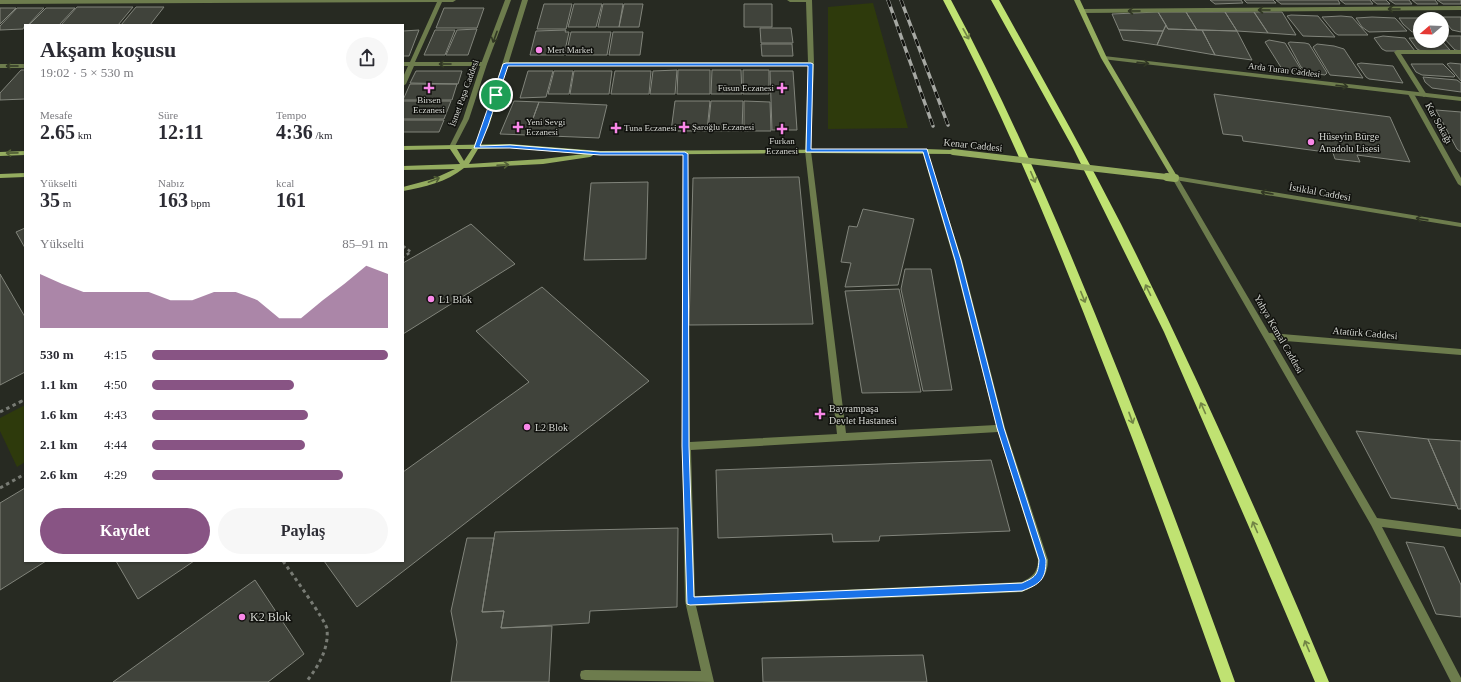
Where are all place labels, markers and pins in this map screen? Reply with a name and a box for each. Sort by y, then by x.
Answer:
marker: Mert Market [534,45,544,55]
place label: Mert Market [547,45,593,55]
pin [479,78,513,112]
marker: Birsen Eczanesi [424,83,434,93]
place label: Füsun Eczanesi [718,83,774,93]
marker: Füsun Eczanesi [777,83,787,93]
place label: Birsen Eczanesi [413,95,445,115]
place label: Yeni Sevgi Eczanesi [526,117,566,137]
marker: Yeni Sevgi Eczanesi [513,122,523,132]
marker: Şaroğlu Eczanesi [679,122,689,132]
place label: Şaroğlu Eczanesi [692,122,755,132]
marker: Tuna Eczanesi [611,123,621,133]
place label: Tuna Eczanesi [624,123,677,133]
marker: Furkan Eczanesi [777,124,787,134]
place label: Hüseyin Bürge Anadolu Lisesi [1319,131,1380,154]
place label: Furkan Eczanesi [766,136,798,156]
marker: Hüseyin Bürge Anadolu Lisesi [1306,137,1316,147]
marker: L1 Blok [426,294,436,304]
place label: L1 Blok [439,294,472,305]
place label: Bayrampaşa Devlet Hastanesi [829,403,897,426]
marker: Bayrampaşa Devlet Hastanesi [814,408,826,420]
marker: L2 Blok [522,422,532,432]
place label: L2 Blok [535,422,568,433]
place label: K2 Blok [250,610,291,624]
marker: K2 Blok [237,612,247,622]

